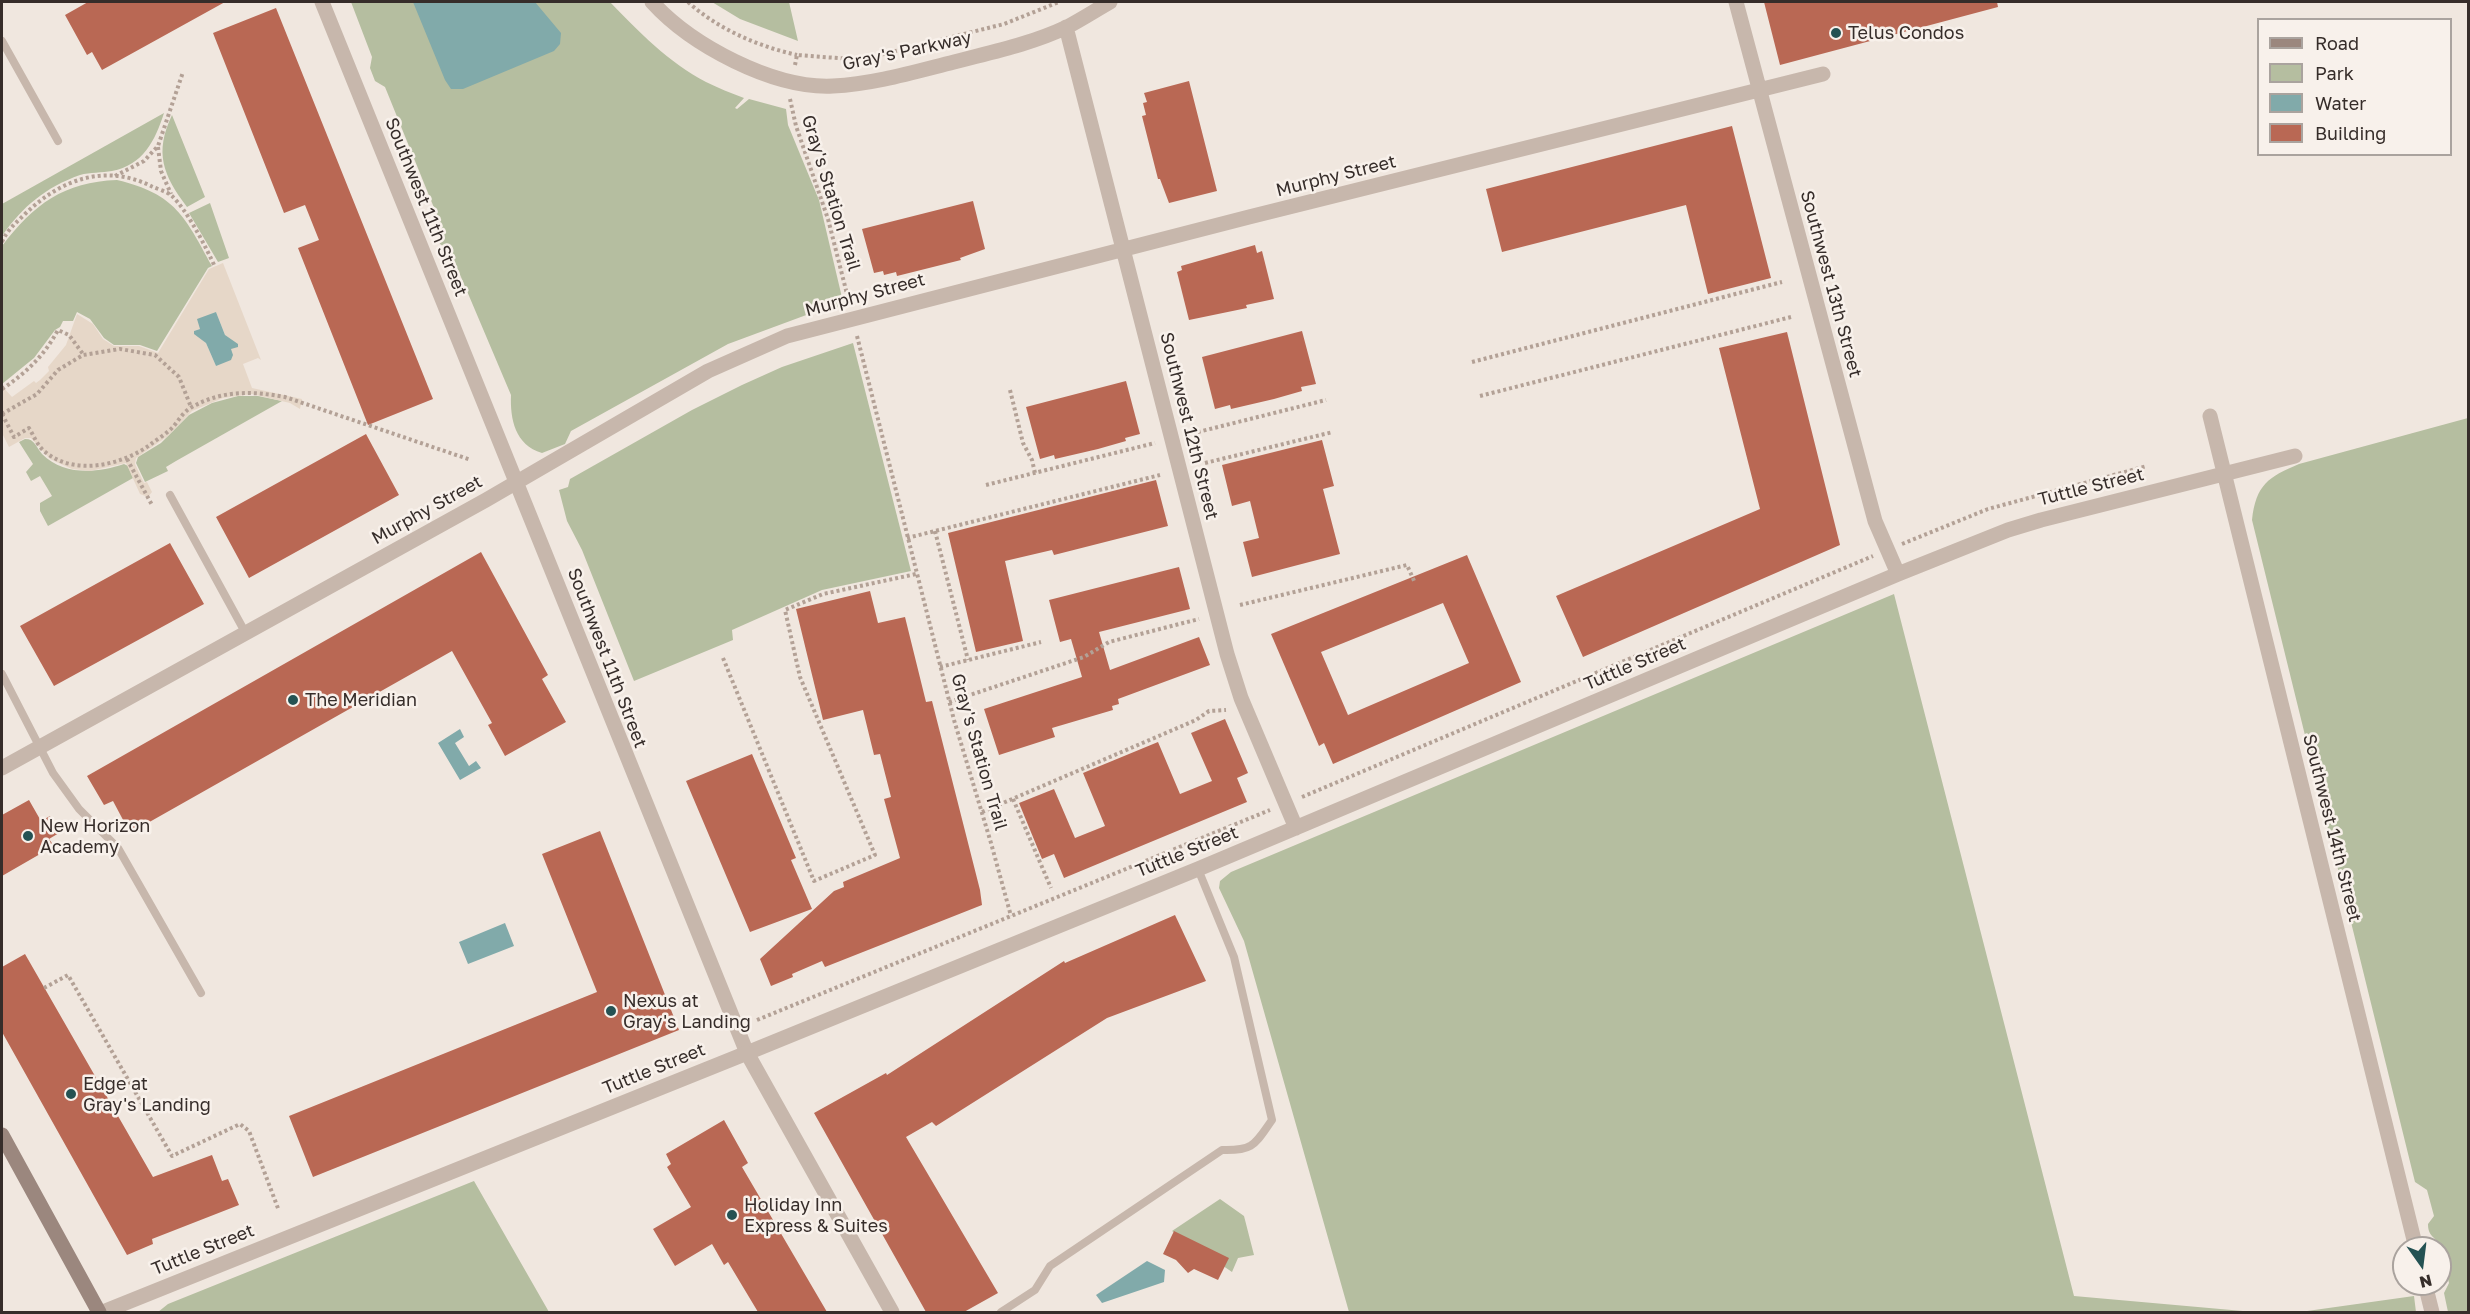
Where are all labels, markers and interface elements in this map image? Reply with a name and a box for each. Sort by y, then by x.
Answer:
legend [2257,18,2452,156]
place label: Telus Condos [1848,22,1964,44]
marker: Telus Condos [1829,26,1843,40]
street label: Gray's Parkway [840,27,974,75]
text: Road [2315,32,2359,54]
text: Park [2315,62,2354,84]
text: Water [2315,92,2366,114]
street label: Gray's Station Trail [797,112,865,274]
street label: Southwest 11th Street [380,114,472,300]
text: Building [2315,122,2386,144]
street label: Murphy Street [1274,151,1398,201]
street label: Southwest 13th Street [1796,188,1866,380]
street label: Murphy Street [803,269,927,321]
street label: Southwest 12th Street [1155,330,1223,522]
street label: Tuttle Street [2036,463,2146,511]
street label: Murphy Street [368,471,486,549]
street label: Southwest 11th Street [563,565,651,751]
street label: Tuttle Street [1581,633,1689,695]
street label: Gray's Station Trail [946,671,1012,833]
place label: The Meridian [305,689,417,711]
marker: The Meridian [286,693,300,707]
street label: Southwest 14th Street [2298,732,2366,924]
place label: New Horizon Academy [40,815,150,858]
street label: Tuttle Street [1133,822,1241,882]
marker: New Horizon Academy [21,829,35,843]
place label: Nexus at Gray's Landing [623,990,751,1032]
marker: Nexus at Gray's Landing [604,1004,618,1018]
street label: Tuttle Street [600,1039,708,1099]
place label: Edge at Gray's Landing [83,1073,211,1116]
marker: Edge at Gray's Landing [64,1087,78,1101]
place label: Holiday Inn Express & Suites [744,1194,888,1236]
marker: Holiday Inn Express & Suites [725,1208,739,1222]
street label: Tuttle Street [149,1220,257,1280]
north arrow [2392,1236,2452,1296]
text: N [2418,1270,2434,1293]

